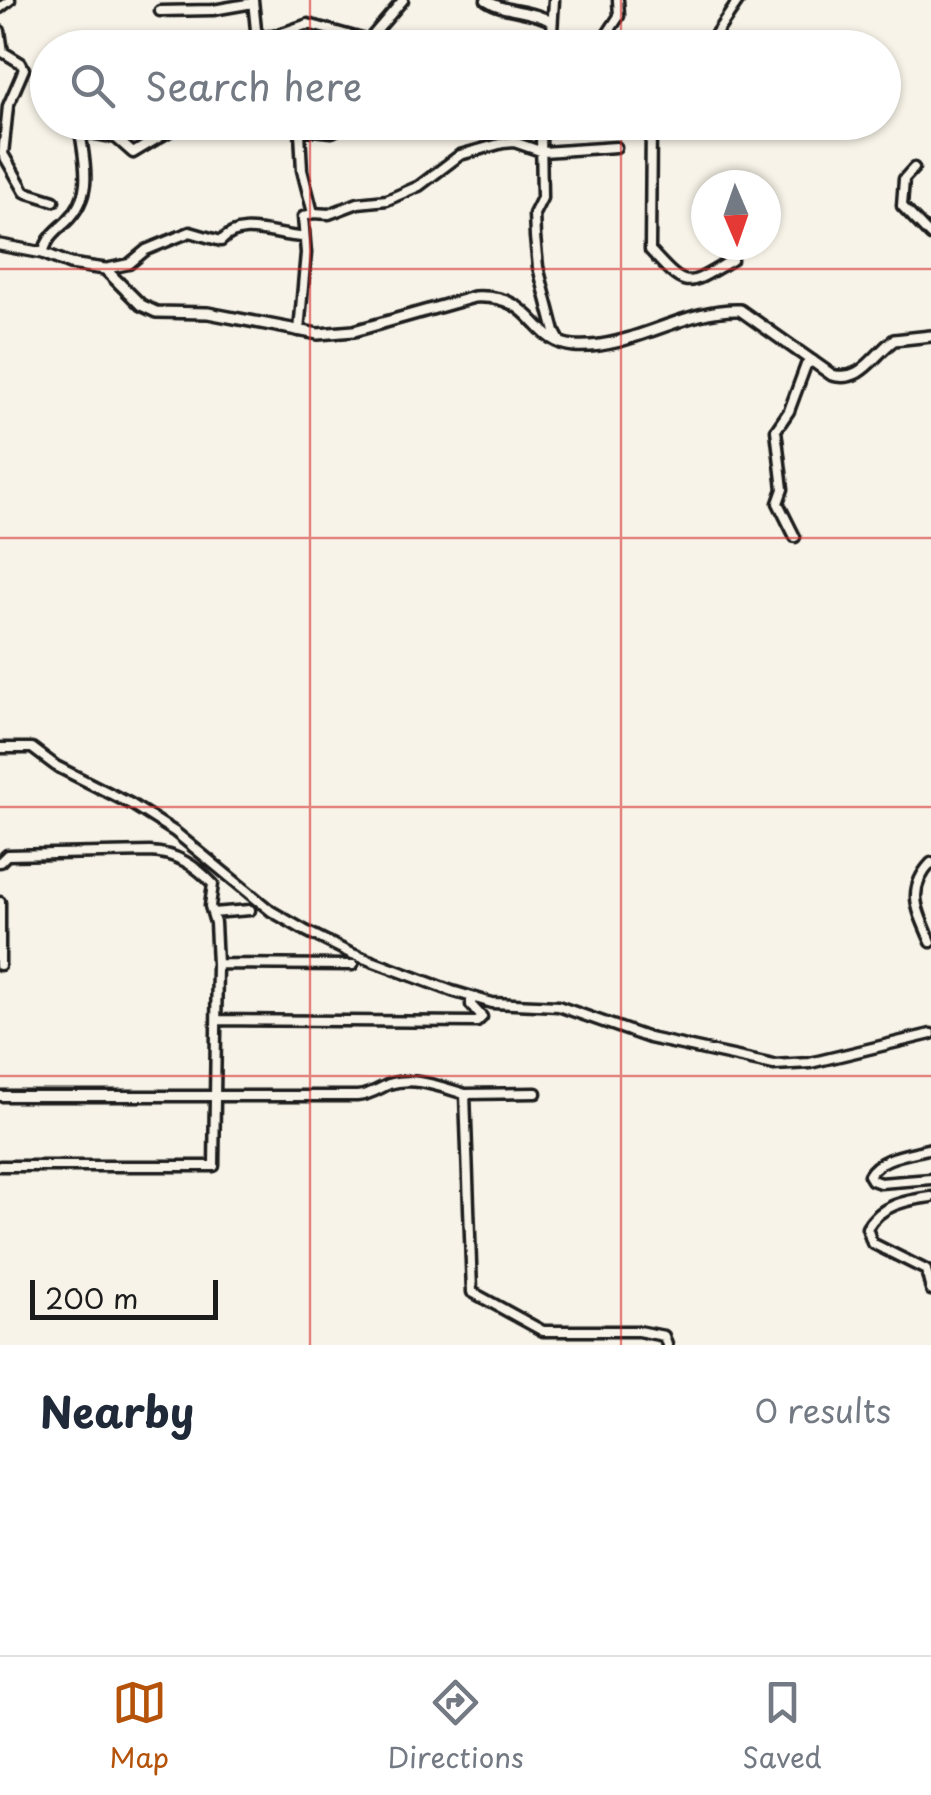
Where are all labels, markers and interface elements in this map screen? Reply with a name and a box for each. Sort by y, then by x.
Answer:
search box [30,30,901,140]
text: Search here [145,57,362,114]
icon: search [65,58,120,113]
north arrow [691,170,781,260]
scale bar [30,1275,218,1320]
text: 200 m [45,1276,138,1319]
text: Nearby [40,1379,194,1442]
text: 0 results [755,1386,891,1434]
tab: Map [109,1675,169,1778]
tab: Directions [388,1675,524,1778]
tab: Saved [742,1675,822,1778]

